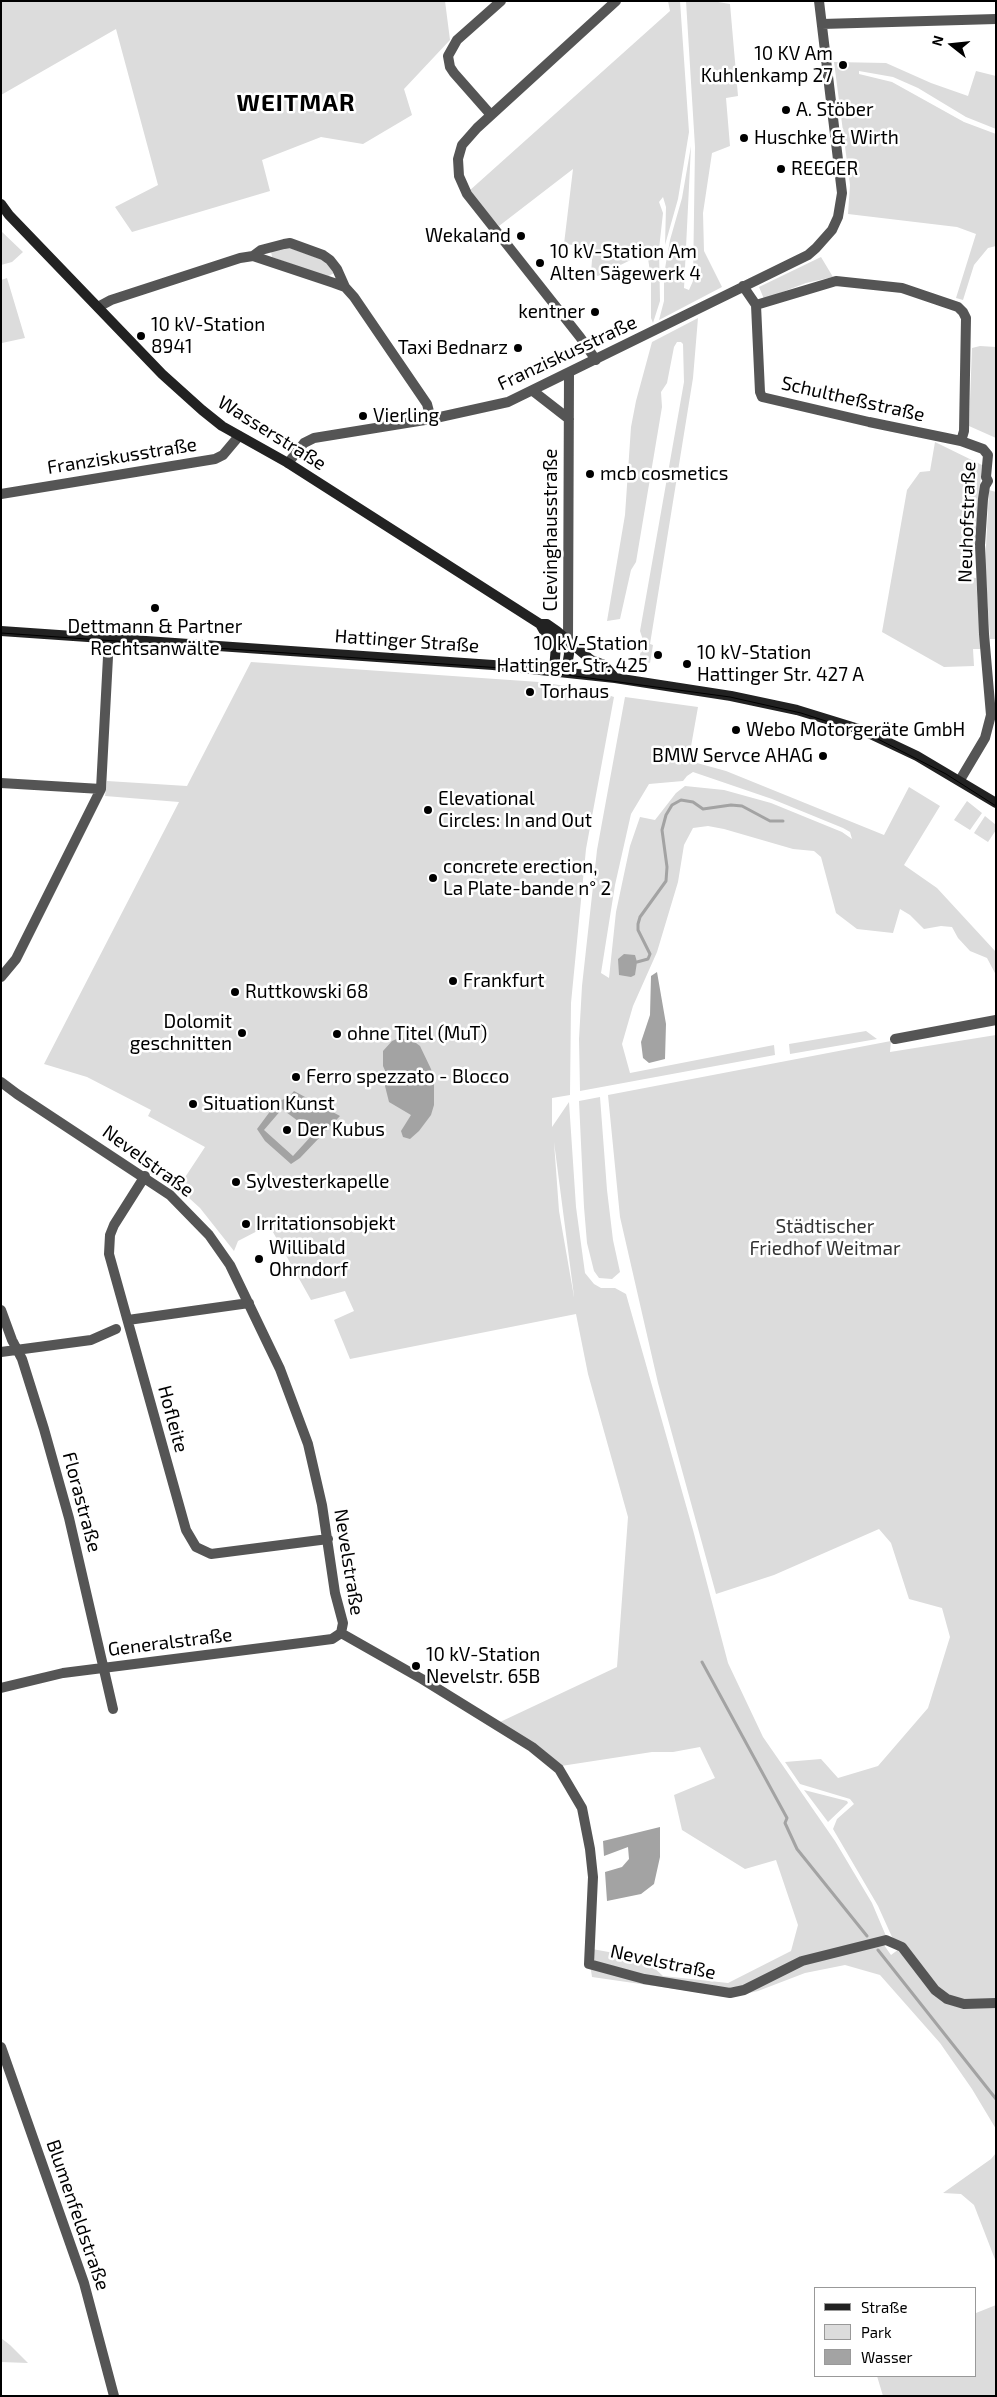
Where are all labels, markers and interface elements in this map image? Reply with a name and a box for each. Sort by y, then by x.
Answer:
north arrow [927,20,977,70]
text: N [928,34,947,48]
place label: 10 KV Am Kuhlenkamp 27 [701,43,833,87]
marker: 10 KV Am Kuhlenkamp 27 [837,59,849,71]
district label: WEITMAR [236,89,356,117]
place label: A. Stöber [796,99,874,121]
marker: A. Stöber [780,104,792,116]
place label: Huschke & Wirth [754,127,899,149]
marker: Huschke & Wirth [738,132,750,144]
place label: REEGER [791,158,858,180]
marker: REEGER [775,163,787,175]
place label: Wekaland [425,225,511,247]
marker: Wekaland [515,230,527,242]
place label: 10 kV-Station Am Alten Sägewerk 4 [550,241,701,285]
marker: 10 kV-Station Am Alten Sägewerk 4 [534,257,546,269]
place label: kentner [518,301,585,323]
marker: kentner [589,306,601,318]
street label: Franziskusstraße [494,311,640,395]
place label: 10 kV-Station 8941 [151,314,265,358]
marker: 10 kV-Station 8941 [135,330,147,342]
place label: Taxi Bednarz [398,337,508,359]
marker: Taxi Bednarz [512,342,524,354]
street label: Schultheßstraße [779,371,927,427]
street label: Wasserstraße [214,391,330,475]
place label: Vierling [373,405,439,427]
marker: Vierling [357,410,369,422]
street label: Franziskusstraße [46,433,198,479]
street label: Clevinghausstraße [540,449,562,611]
street label: Neuhofstraße [953,461,981,583]
place label: mcb cosmetics [600,463,728,485]
marker: mcb cosmetics [584,468,596,480]
marker: Dettmann & Partner Rechtsanwälte [149,602,161,614]
place label: Dettmann & Partner Rechtsanwälte [68,616,242,660]
street label: Hattinger Straße [334,625,480,657]
place label: 10 kV-Station Hattinger Str. 425 [497,633,648,677]
place label: 10 kV-Station Hattinger Str. 427 A [697,642,864,686]
marker: 10 kV-Station Hattinger Str. 425 [652,649,664,661]
marker: 10 kV-Station Hattinger Str. 427 A [681,658,693,670]
place label: Torhaus [540,681,609,703]
marker: Torhaus [524,686,536,698]
place label: Webo Motorgeräte GmbH [746,719,965,741]
marker: Webo Motorgeräte GmbH [730,724,742,736]
place label: BMW Servce AHAG [652,745,813,767]
marker: BMW Servce AHAG [817,750,829,762]
place label: Elevational Circles: In and Out [438,788,592,832]
marker: Elevational Circles: In and Out [422,804,434,816]
place label: concrete erection, La Plate-bande n° 2 [443,856,611,900]
marker: concrete erection, La Plate-bande n° 2 [427,872,439,884]
place label: Frankfurt [463,970,545,992]
marker: Frankfurt [447,975,459,987]
place label: Ruttkowski 68 [245,981,368,1003]
marker: Ruttkowski 68 [229,986,241,998]
place label: Dolomit geschnitten [130,1011,232,1055]
place label: ohne Titel (MuT) [347,1023,487,1045]
marker: Dolomit geschnitten [236,1027,248,1039]
marker: ohne Titel (MuT) [331,1028,343,1040]
place label: Ferro spezzato - Blocco [306,1066,509,1088]
marker: Ferro spezzato - Blocco [290,1071,302,1083]
place label: Situation Kunst [203,1093,335,1115]
marker: Situation Kunst [187,1098,199,1110]
place label: Der Kubus [297,1119,385,1141]
street label: Nevelstraße [98,1120,198,1202]
marker: Der Kubus [281,1124,293,1136]
place label: Sylvesterkapelle [246,1171,389,1193]
marker: Sylvesterkapelle [230,1176,242,1188]
place label: Irritationsobjekt [256,1213,396,1235]
park label: Städtischer Friedhof Weitmar [749,1216,901,1260]
marker: Irritationsobjekt [240,1218,252,1230]
place label: Willibald Ohrndorf [269,1237,348,1281]
marker: Willibald Ohrndorf [253,1253,265,1265]
street label: Hofleite [153,1383,193,1455]
street label: Florastraße [58,1449,106,1555]
street label: Nevelstraße [329,1507,369,1617]
street label: Generalstraße [107,1623,233,1661]
place label: 10 kV-Station Nevelstr. 65B [426,1644,540,1688]
marker: 10 kV-Station Nevelstr. 65B [410,1660,422,1672]
street label: Nevelstraße [608,1940,718,1984]
street label: Blumenfeldstraße [42,2137,114,2293]
legend [814,2287,977,2377]
text: Straße [861,2298,907,2316]
text: Park [861,2323,892,2341]
text: Wasser [861,2348,913,2366]

